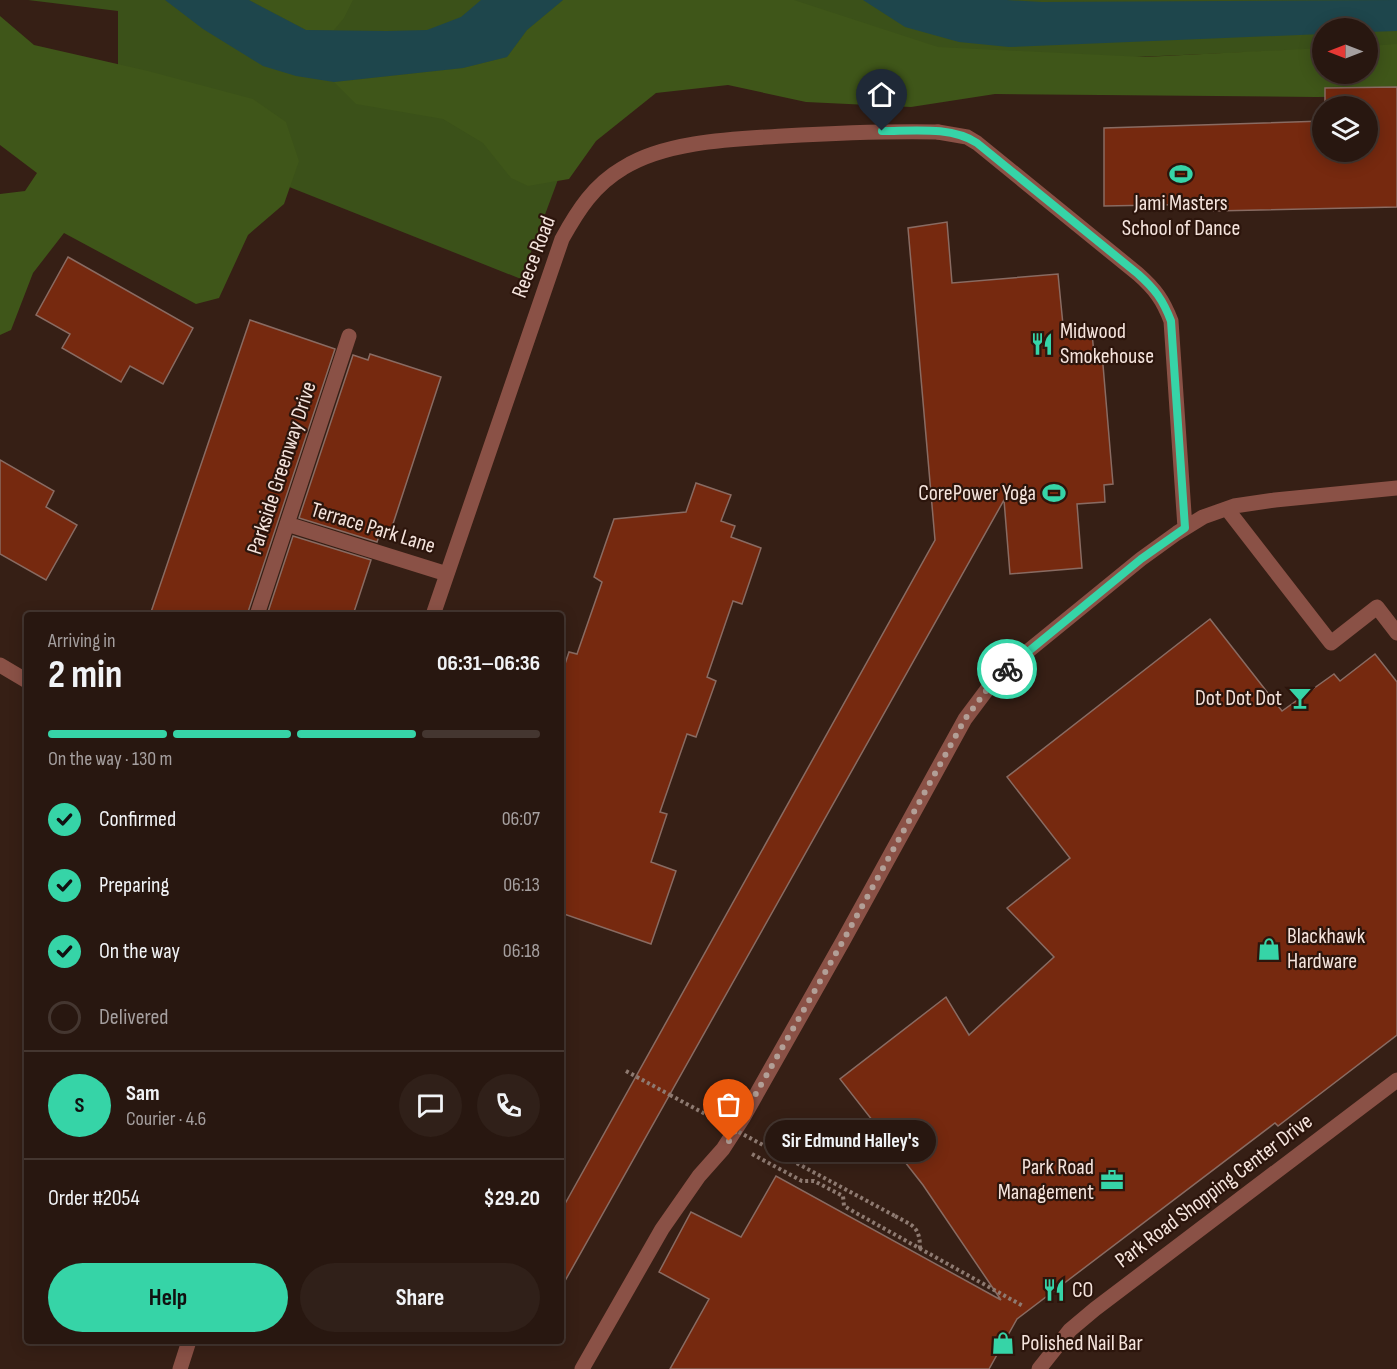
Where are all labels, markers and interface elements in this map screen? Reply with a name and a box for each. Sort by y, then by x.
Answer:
north arrow [1312,18,1378,84]
map controls [1312,18,1378,162]
pin [856,69,907,131]
icon: home [865,78,898,111]
button: layers [1312,96,1378,162]
sports icon: Jami Masters School of Dance [1168,161,1194,187]
place label: Jami Masters School of Dance [1122,190,1240,242]
street label: Reece Road [506,212,562,302]
place label: Midwood Smokehouse [1060,318,1154,370]
restaurant icon: Midwood Smokehouse [1029,331,1055,357]
street label: Parkside Greenway Drive [241,378,323,558]
place label: CorePower Yoga [918,480,1036,507]
sports icon: CorePower Yoga [1041,480,1067,506]
street label: Terrace Park Lane [308,496,438,560]
text: Arriving in [48,629,116,653]
courier [977,639,1037,699]
text: 06:31–06:36 [437,650,540,677]
text: 2 min [48,652,122,699]
icon: bike [991,653,1024,686]
place label: Dot Dot Dot [1195,685,1282,712]
bar icon: Dot Dot Dot [1287,685,1313,711]
text: On the way · 130 m [48,747,172,771]
icon: check [48,803,81,836]
text: Confirmed [99,806,176,833]
text: 06:07 [502,807,540,831]
icon: check [48,869,81,902]
text: Preparing [99,872,169,899]
text: 06:13 [503,873,540,897]
place label: Blackhawk Hardware [1287,923,1366,975]
icon: check [48,935,81,968]
shop icon: Blackhawk Hardware [1256,936,1282,962]
text: On the way [99,938,180,965]
text: 06:18 [503,939,540,963]
text: Delivered [99,1004,168,1031]
button: chat [399,1074,462,1137]
button: phone [477,1074,540,1137]
pin [703,1079,754,1141]
text: Sam [126,1080,160,1107]
icon: bag [712,1088,745,1121]
text: S [75,1092,84,1119]
text: Courier · 4.6 [126,1107,206,1131]
street label: Park Road Shopping Center Drive [1110,1108,1318,1274]
callout: Sir Edmund Halley's [765,1120,936,1162]
text: Sir Edmund Halley's [782,1129,919,1153]
place label: Park Road Management [998,1154,1094,1206]
office icon: Park Road Management [1099,1167,1125,1193]
text: Order #2054 [48,1185,140,1212]
text: $29.20 [483,1185,540,1212]
button: Help [48,1263,288,1332]
button: Share [300,1263,540,1332]
restaurant icon: CO [1041,1277,1067,1303]
place label: CO [1072,1277,1093,1304]
shop icon: Polished Nail Bar [990,1330,1016,1356]
place label: Polished Nail Bar [1021,1330,1143,1357]

